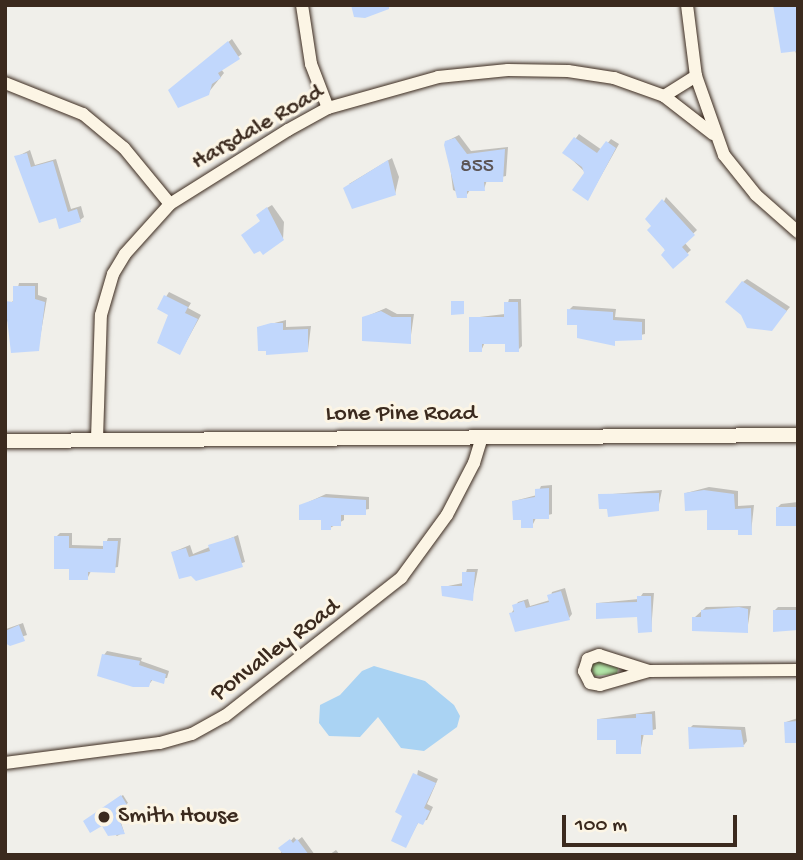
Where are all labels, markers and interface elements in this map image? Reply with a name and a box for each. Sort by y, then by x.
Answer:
street label: Harsdale Road [187,79,329,177]
house number: 855 [460,155,494,181]
street label: Lone Pine Road [325,401,477,429]
street label: Ponvalley Road [206,593,346,709]
scale bar [565,800,740,844]
place label: Smith House [118,803,238,831]
marker: Smith House [96,809,112,825]
text: 100 m [575,814,627,839]

